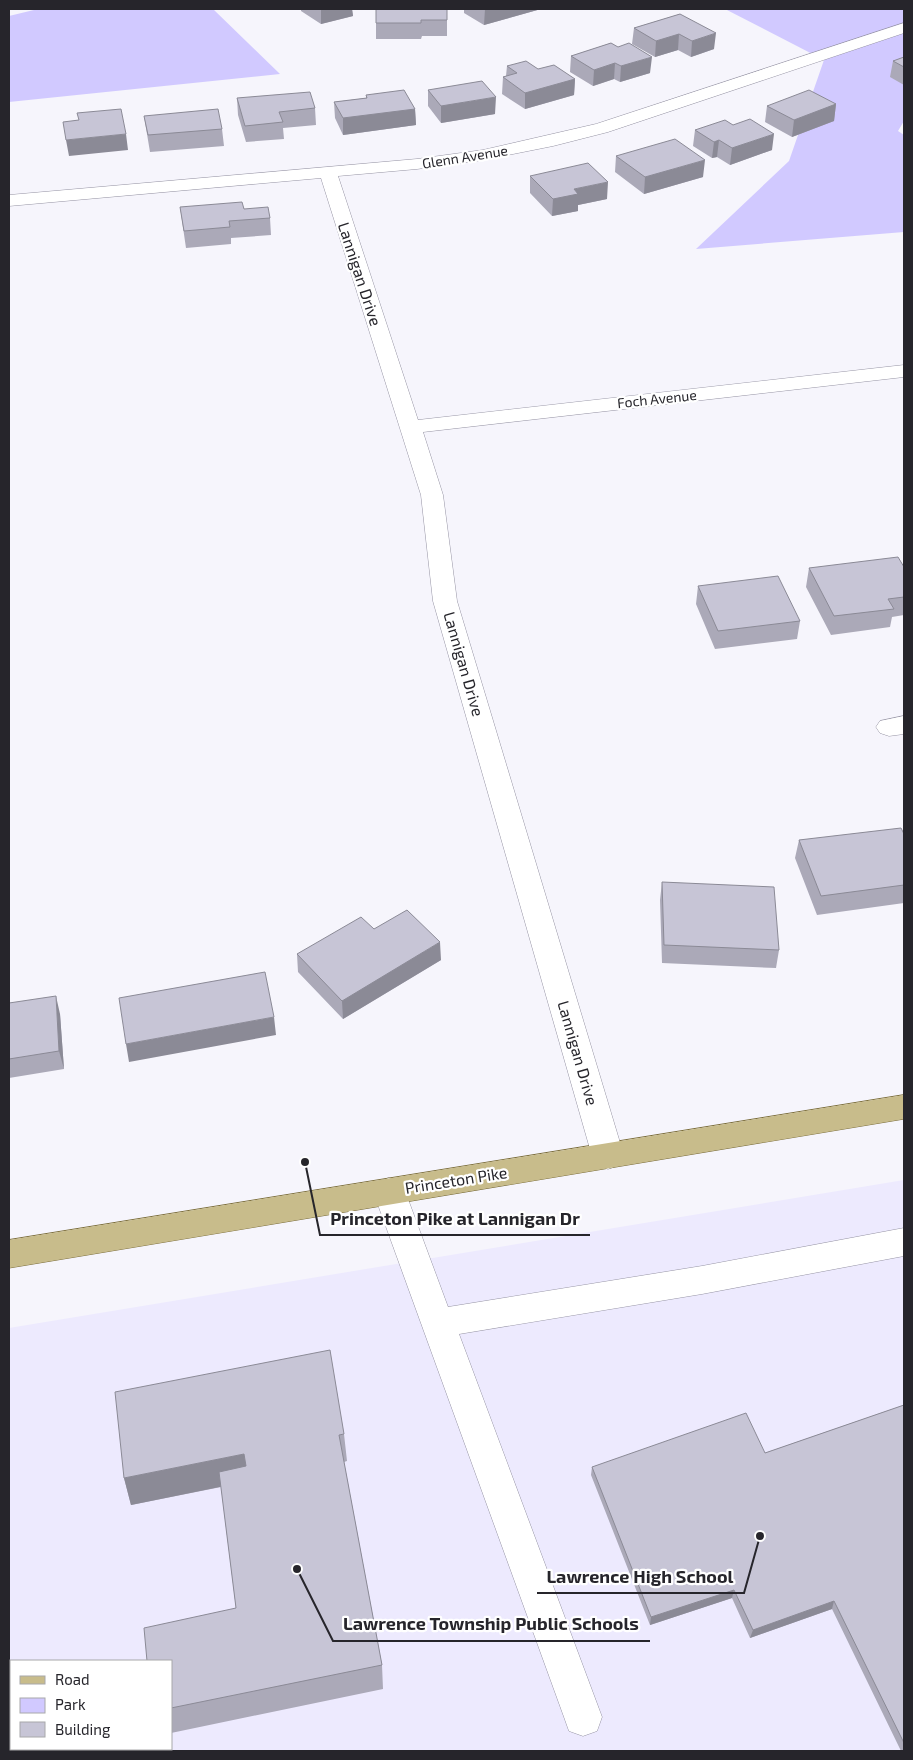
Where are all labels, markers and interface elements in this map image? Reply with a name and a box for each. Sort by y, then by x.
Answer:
street label: Glenn Avenue [421,141,509,172]
street label: Lannigan Drive [335,220,386,328]
street label: Foch Avenue [616,386,698,411]
street label: Lannigan Drive [440,609,489,718]
street label: Lannigan Drive [554,998,603,1107]
street label: Princeton Pike [403,1162,508,1197]
callout: Princeton Pike at Lannigan Dr [320,1202,590,1235]
text: Princeton Pike at Lannigan Dr [330,1207,580,1229]
callout: Lawrence High School [537,1560,744,1593]
text: Lawrence High School [546,1565,734,1587]
callout: Lawrence Township Public Schools [333,1608,650,1641]
text: Lawrence Township Public Schools [343,1612,639,1634]
legend [10,1660,172,1750]
text: Road [55,1670,90,1688]
text: Park [55,1695,86,1713]
text: Building [55,1720,111,1738]

